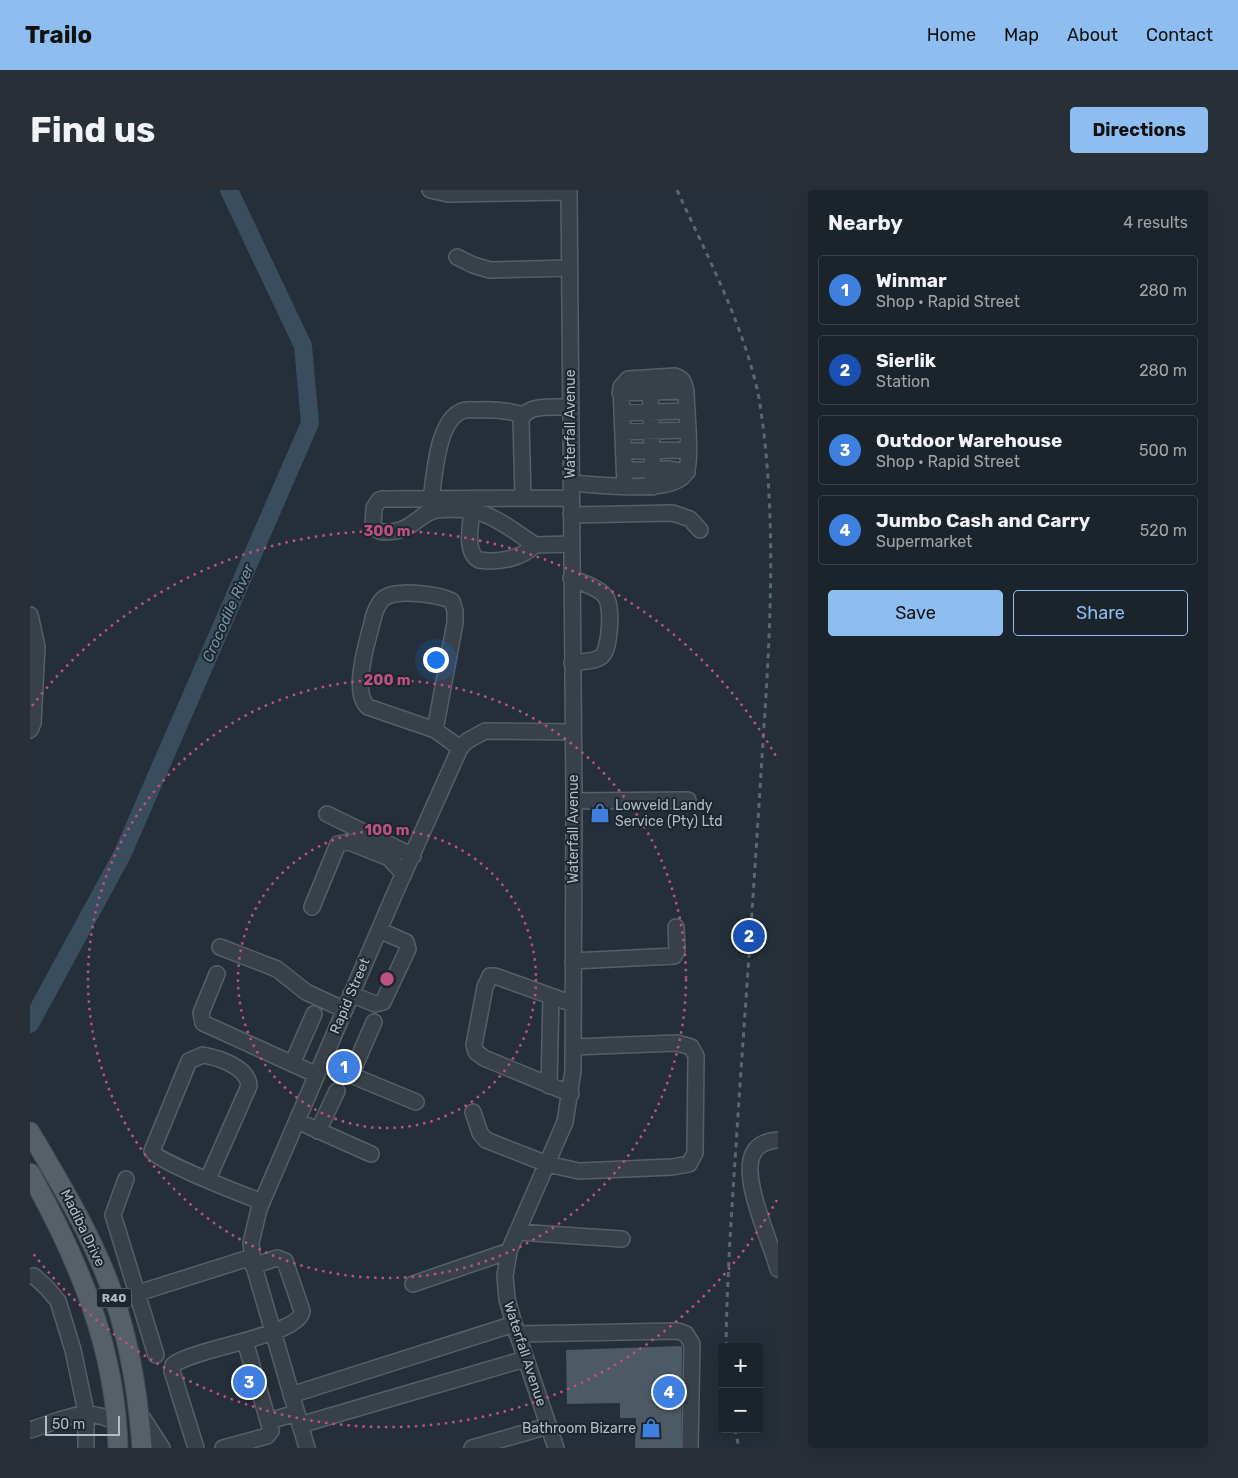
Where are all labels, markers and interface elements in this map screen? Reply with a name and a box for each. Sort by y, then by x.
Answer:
text: Trailo [25,21,92,49]
text: Home [927,24,976,46]
text: Map [1004,24,1039,46]
text: About [1067,24,1118,46]
text: Contact [1146,24,1213,46]
button: Directions [1070,107,1208,153]
text: Find us [30,109,155,151]
text: Nearby [828,210,903,235]
text: 4 results [1123,213,1188,232]
text: Winmar [876,269,947,292]
text: 1 [841,281,849,300]
text: 280 m [1139,281,1187,300]
text: Shop · Rapid Street [876,292,1020,311]
text: Sierlik [876,349,936,372]
text: 2 [840,361,850,380]
text: 280 m [1139,361,1187,380]
street label: Waterfall Avenue [562,369,579,479]
text: Station [876,372,930,391]
text: Outdoor Warehouse [876,429,1062,452]
text: 3 [840,441,850,460]
text: 500 m [1139,441,1187,460]
text: Shop · Rapid Street [876,452,1020,471]
text: Jumbo Cash and Carry [876,509,1090,532]
text: 4 [840,521,850,540]
text: 520 m [1140,521,1187,540]
text: 300 m [363,522,411,540]
text: Supermarket [876,532,972,551]
water label: Crocodile River [198,560,258,665]
button: Save [828,590,1003,636]
button: Share [1013,590,1188,636]
your location [423,647,449,673]
text: 200 m [363,671,411,689]
street label: Waterfall Avenue [565,774,582,884]
place label: Lowveld Landy Service (Pty) Ltd [615,797,723,830]
shop icon: Lowveld Landy Service (Pty) Ltd [589,802,611,824]
text: 100 m [365,821,409,839]
pin: 2 [733,917,765,955]
street label: Rapid Street [326,955,374,1037]
centre of rings [378,970,396,988]
pin: 1 [328,1048,360,1086]
street label: Madiba Drive [57,1187,109,1269]
road number: R40 [96,1288,132,1308]
street label: Waterfall Avenue [500,1299,550,1409]
map controls [718,1343,763,1433]
button: + [718,1343,763,1388]
pin: 3 [233,1363,265,1401]
pin: 4 [653,1373,685,1411]
button: − [718,1388,763,1433]
scale bar [45,1413,120,1436]
text: 50 m [52,1416,85,1433]
shop icon: Bathroom Bizarre [640,1417,662,1439]
place label: Bathroom Bizarre [522,1420,636,1437]

